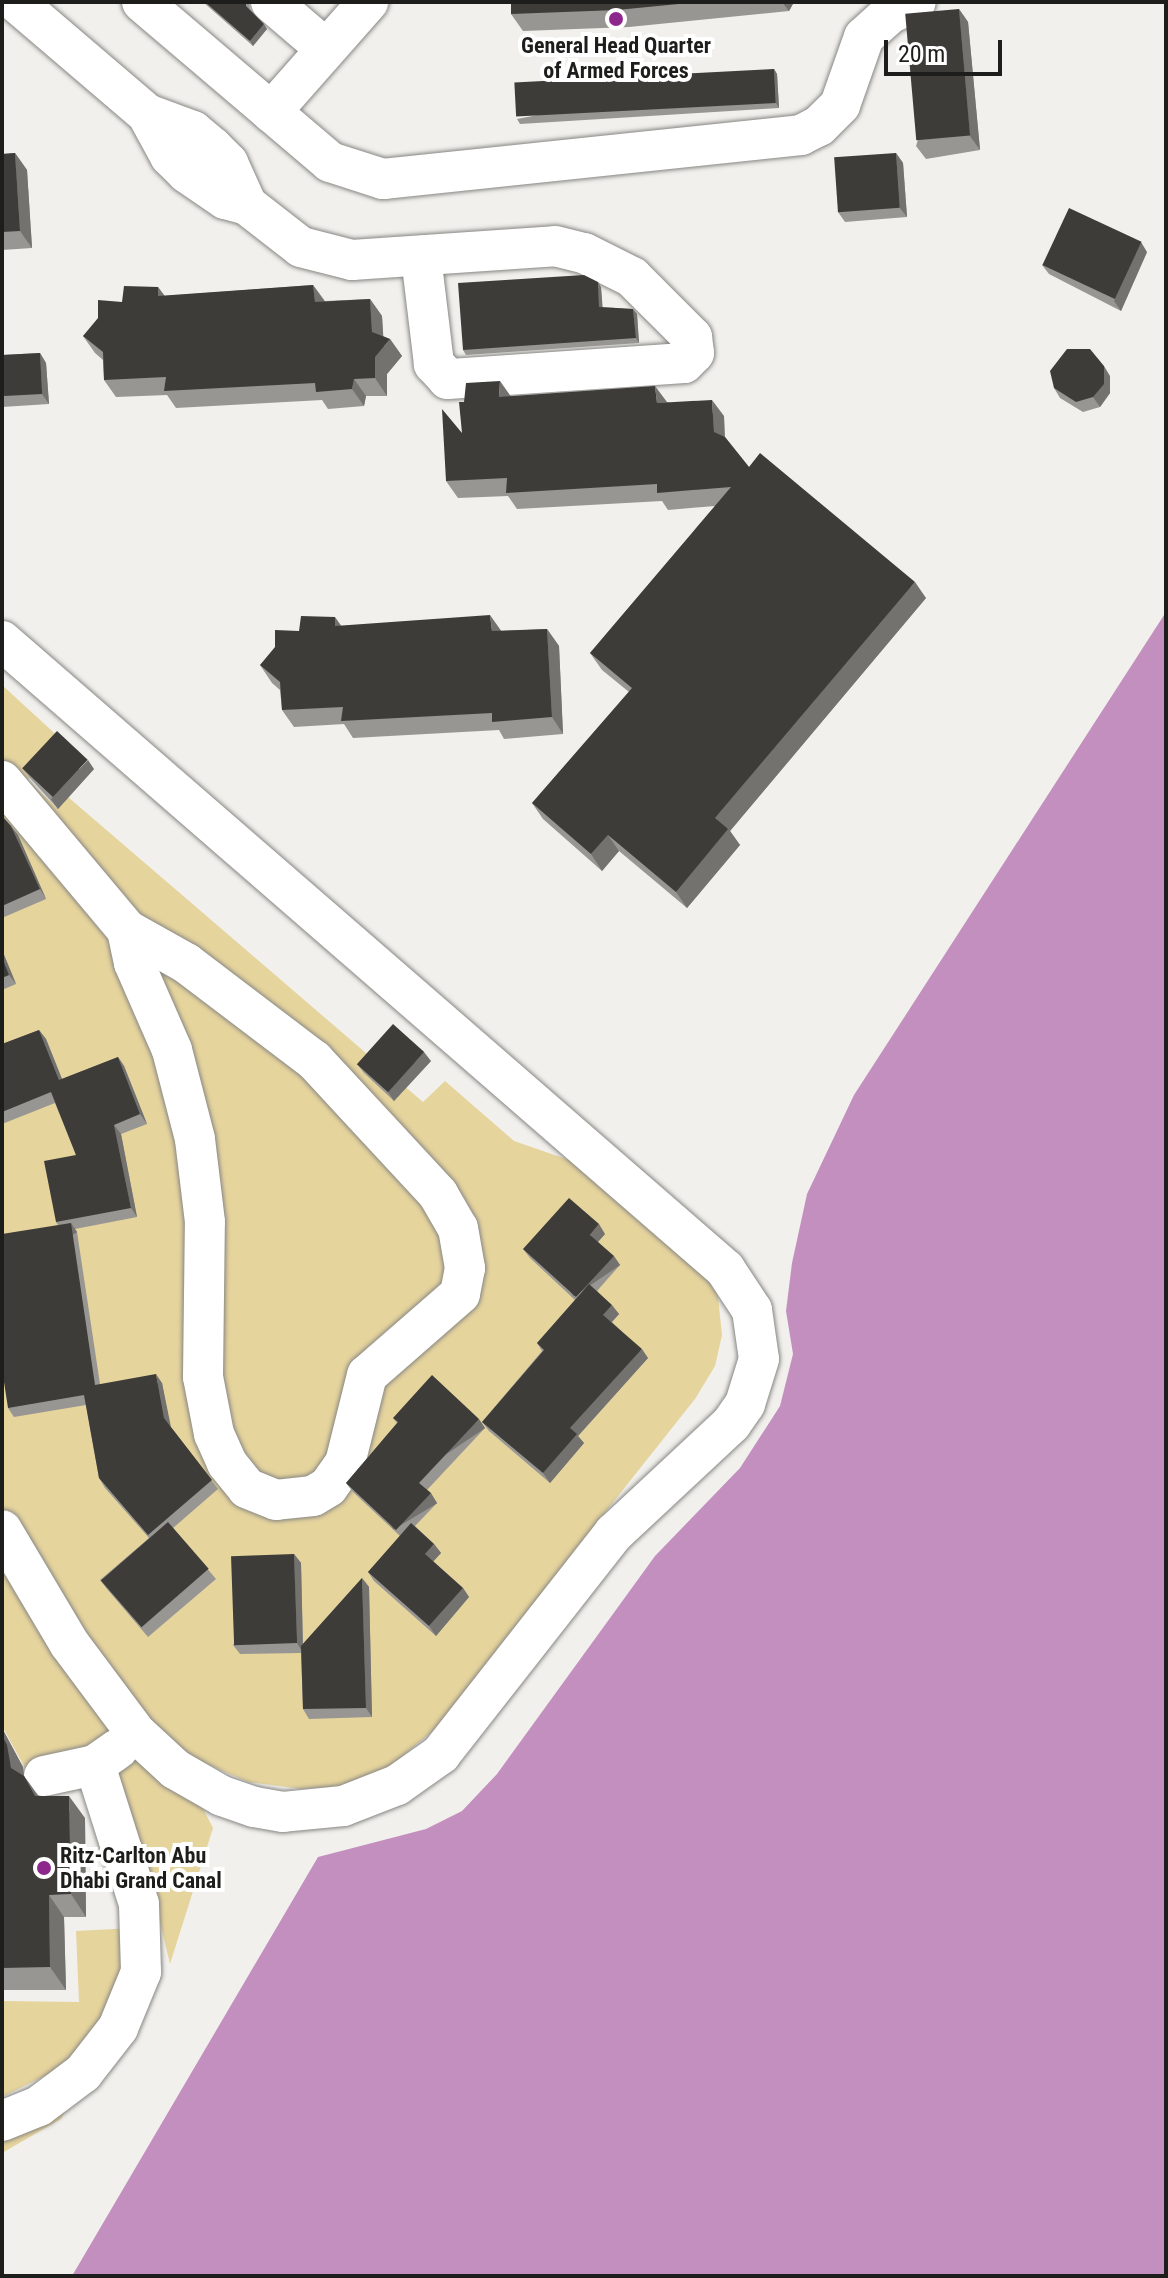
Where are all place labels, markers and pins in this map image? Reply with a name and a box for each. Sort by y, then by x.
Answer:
marker: General Head Quarter of Armed Forces [607,10,625,28]
place label: General Head Quarter of Armed Forces [521,32,711,84]
place label: Ritz-Carlton Abu Dhabi Grand Canal [60,1842,222,1894]
marker: Ritz-Carlton Abu Dhabi Grand Canal [35,1859,53,1877]

